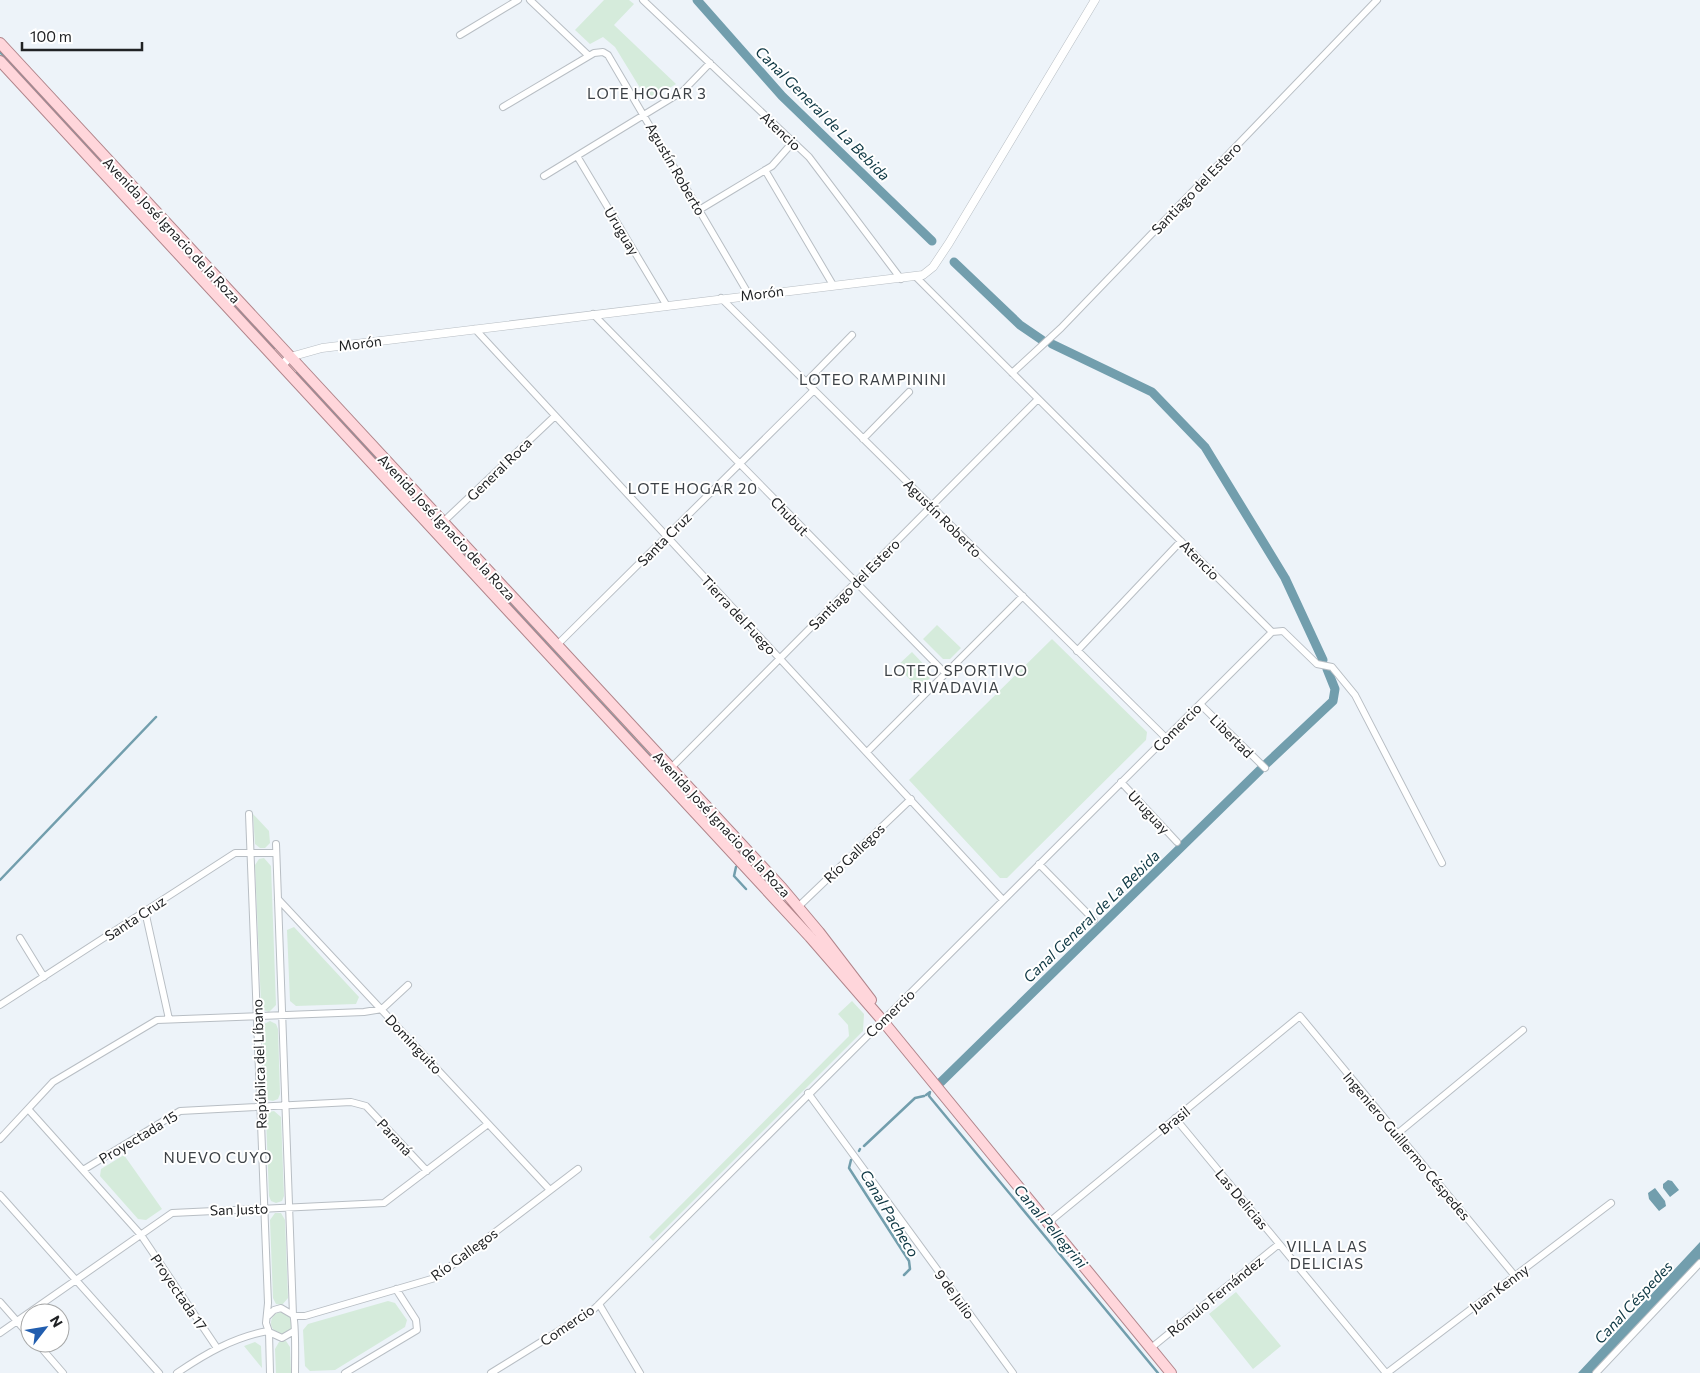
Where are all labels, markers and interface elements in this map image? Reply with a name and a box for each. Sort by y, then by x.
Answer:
scale bar [22,20,142,52]
text: 100 m [30,27,72,45]
water label: Canal General de La Bebida [752,42,894,184]
district label: LOTE HOGAR 3 [587,84,707,102]
street label: Atencio [757,108,805,154]
street label: Agustín Roberto [643,120,709,218]
street label: Santiago del Estero [1148,138,1244,238]
street label: Avenida José Ignacio de la Roza [100,153,244,307]
street label: Uruguay [601,204,643,258]
street label: Morón [739,282,785,304]
street label: Morón [337,332,383,354]
district label: LOTEO RAMPININI [799,370,947,388]
street label: General Roca [463,434,535,504]
street label: Avenida José Ignacio de la Roza [375,450,519,604]
street label: Agustín Roberto [900,475,986,561]
district label: LOTE HOGAR 20 [628,479,758,497]
street label: Chubut [767,493,813,539]
street label: Santa Cruz [634,508,695,569]
street label: Santiago del Estero [805,535,903,633]
street label: Atencio [1177,537,1223,583]
street label: Tierra del Fuego [698,572,780,658]
district label: LOTEO SPORTIVO RIVADAVIA [884,661,1028,696]
street label: Comercio [1149,699,1205,755]
street label: Libertad [1207,711,1257,761]
street label: Avenida José Ignacio de la Roza [650,747,794,901]
street label: Uruguay [1125,787,1173,837]
street label: Río Gallegos [820,820,888,886]
water label: Canal General de La Bebida [1019,846,1163,986]
street label: Santa Cruz [101,892,169,944]
street label: Comercio [862,985,918,1041]
street label: República del Líbano [248,999,270,1129]
street label: Dominguito [382,1011,446,1077]
street label: Ingeniero Guillermo Céspedes [1340,1069,1474,1223]
street label: Brasil [1155,1102,1193,1138]
street label: Proyectada 15 [96,1107,180,1167]
street label: Paraná [374,1115,416,1159]
district label: NUEVO CUYO [164,1148,272,1166]
street label: Las Delicias [1212,1165,1272,1233]
water label: Canal Pacheco [857,1166,923,1260]
water label: Canal Pellegrini [1011,1180,1092,1273]
street label: San Justo [209,1199,269,1219]
street label: Río Gallegos [427,1224,501,1284]
district label: VILLA LAS DELICIAS [1286,1237,1368,1272]
street label: Proyectada 17 [147,1251,211,1333]
street label: Rómulo Fernández [1164,1252,1266,1340]
water label: Canal Céspedes [1590,1257,1676,1347]
street label: Juan Kenny [1466,1260,1532,1316]
street label: 9 de Julio [931,1266,979,1322]
street label: Comercio [537,1301,597,1349]
north arrow [20,1303,70,1353]
text: N [47,1312,67,1330]

